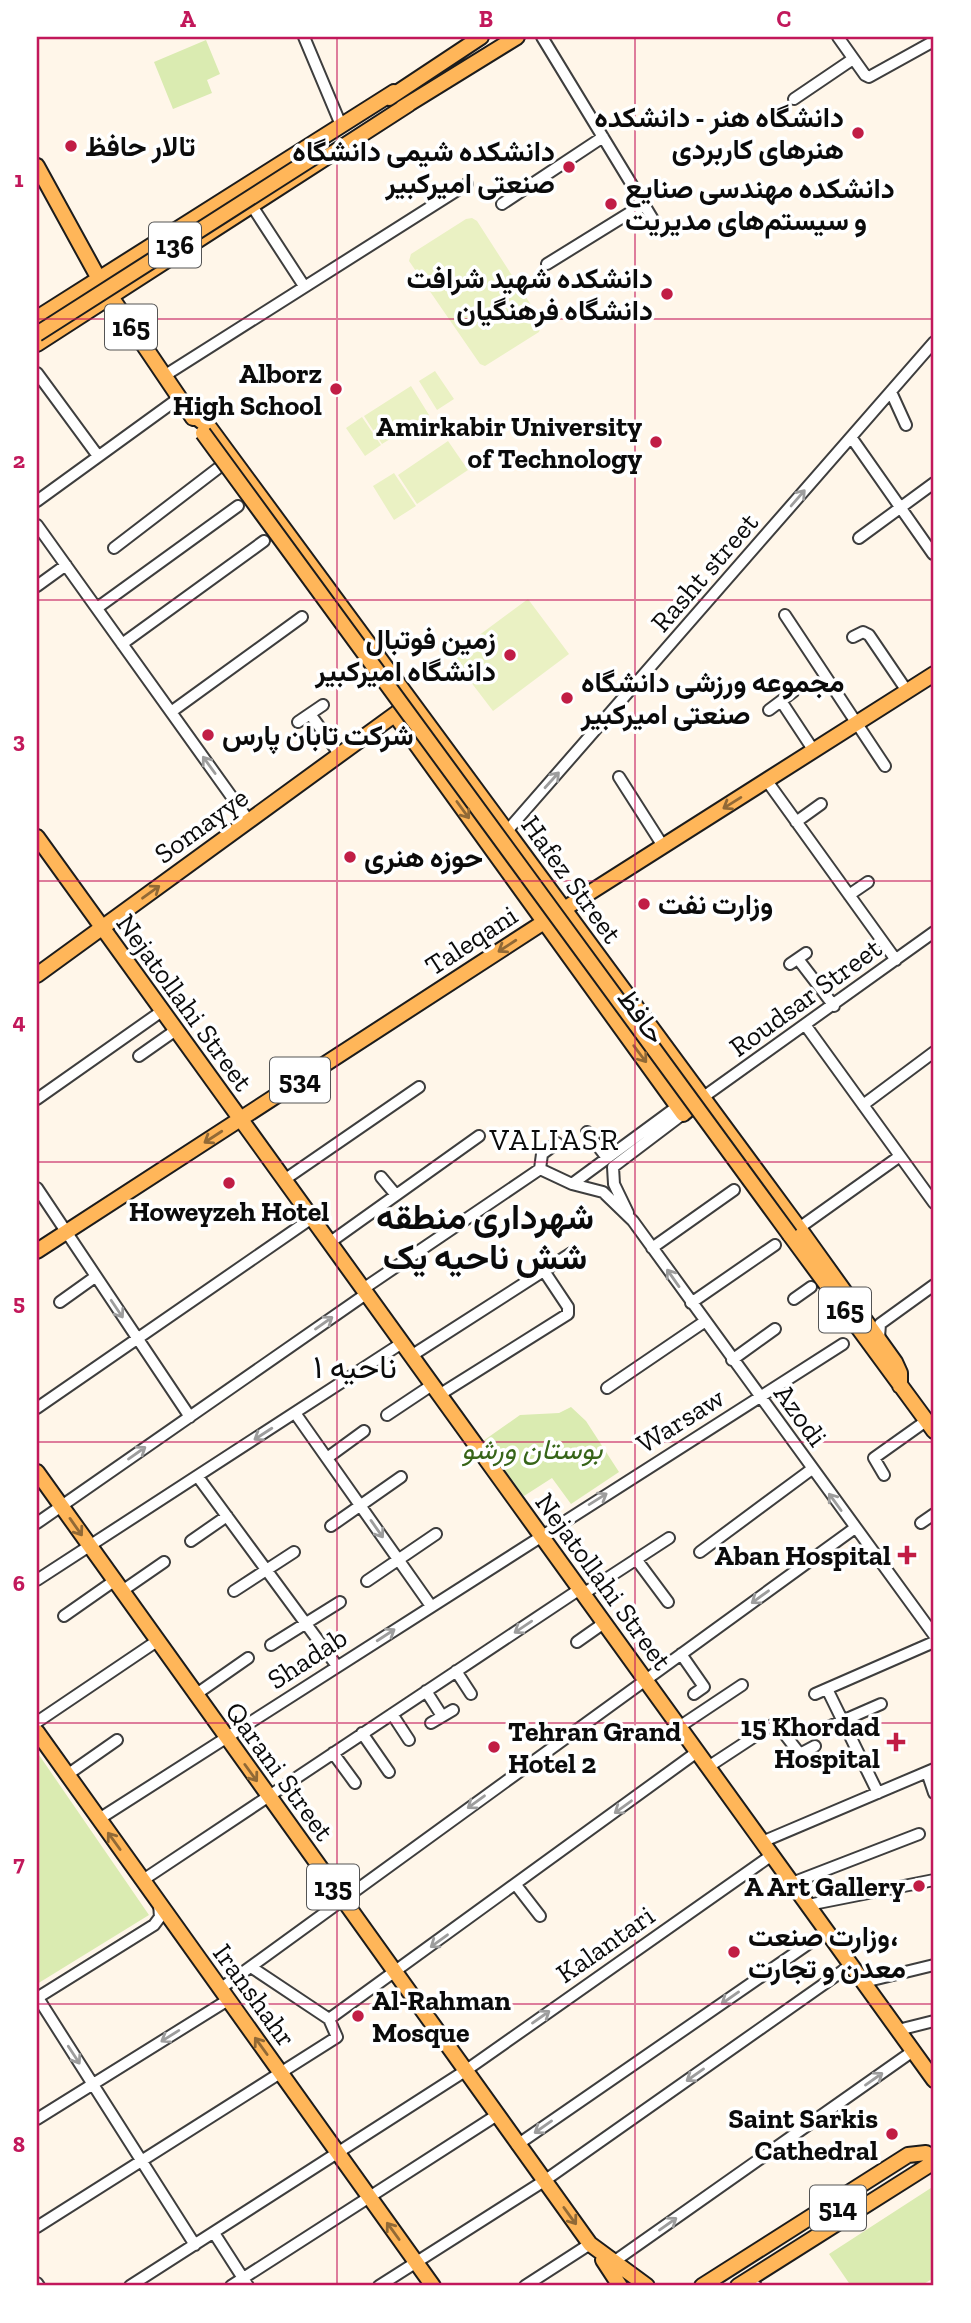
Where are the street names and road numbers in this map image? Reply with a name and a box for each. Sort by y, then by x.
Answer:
road number: 136 [149,222,201,268]
road number: 165 [105,304,157,350]
street label: Rasht street [644,506,765,638]
street label: Somayye [148,780,255,870]
street label: Hafez Street [514,809,629,950]
street label: Taleqani [419,898,524,982]
street label: Nejatollahi Street [109,907,260,1098]
street label: Roudsar Street [723,931,888,1064]
street label: حافظ [611,982,673,1050]
road number: 534 [270,1058,330,1102]
road number: 165 [819,1288,871,1332]
street label: Azodi [767,1378,834,1453]
street label: Warsaw [630,1380,731,1460]
street label: Nejatollahi Street [528,1486,679,1677]
street label: Shadab [261,1621,353,1696]
street label: Qarani Street [218,1696,341,1848]
road number: 135 [307,1864,359,1910]
street label: Kalantari [550,1899,661,1990]
street label: Iranshahr [206,1937,303,2053]
road number: 514 [810,2186,866,2230]

